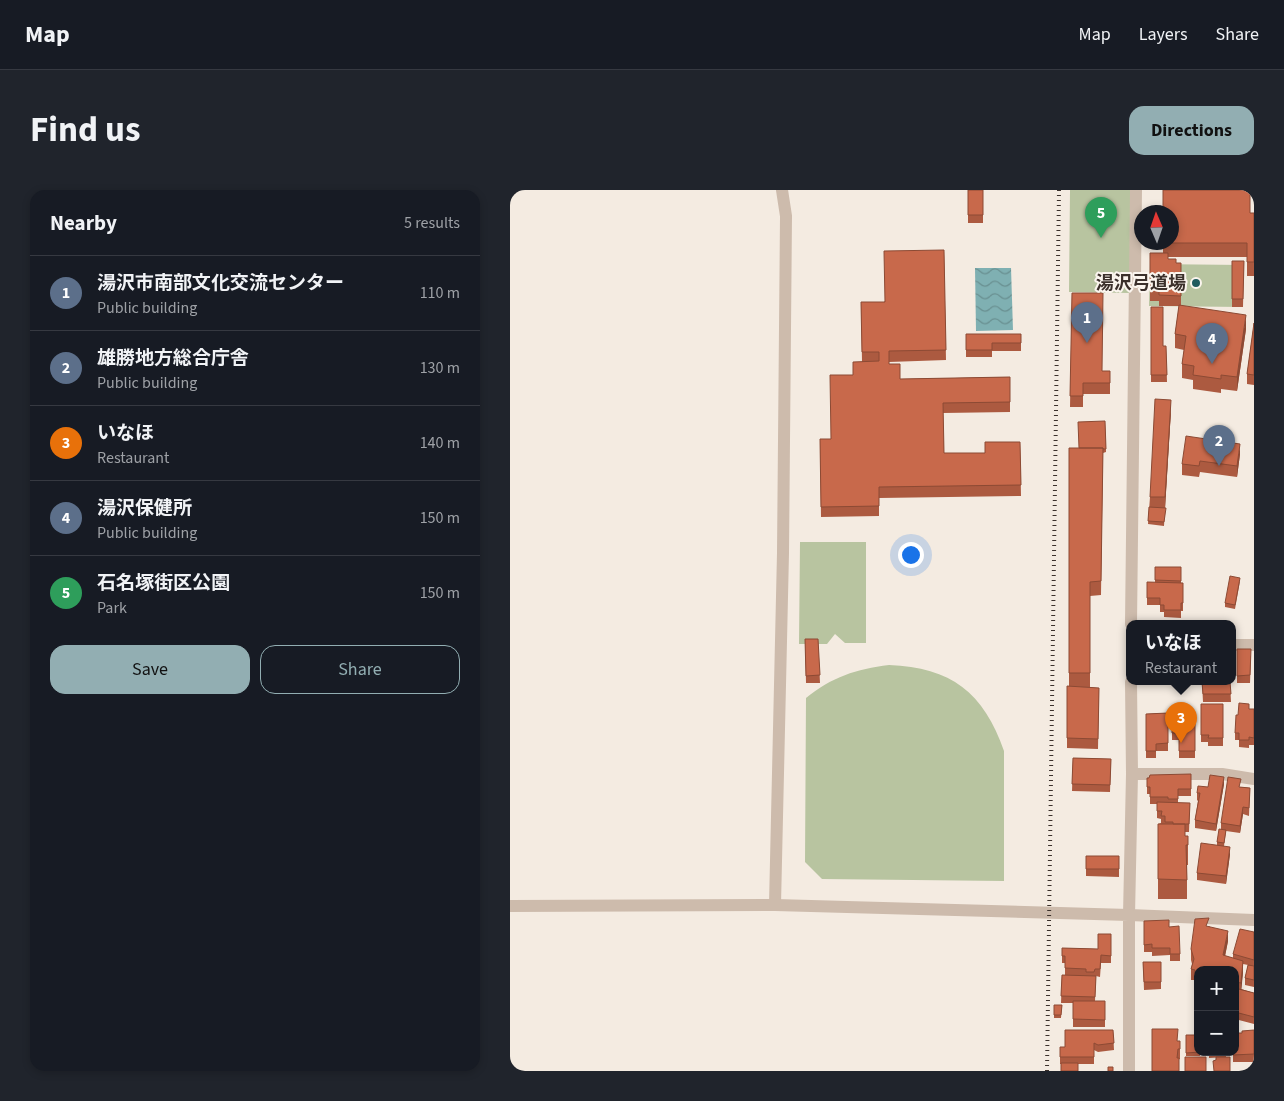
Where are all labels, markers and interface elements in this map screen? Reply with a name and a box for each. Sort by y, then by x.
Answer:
text: Map [25,17,70,52]
text: Map [1079,22,1111,47]
text: Layers [1139,22,1188,47]
text: Share [1216,22,1259,47]
text: Find us [30,105,140,155]
button: Directions [1129,106,1254,155]
pin: 5 [1085,197,1117,238]
north arrow [1134,205,1179,250]
text: Nearby [50,208,117,238]
text: 5 results [404,212,460,234]
text: 湯沢市南部文化交流センター [97,270,344,297]
place label: 湯沢弓道場 [1096,271,1186,296]
marker: 湯沢弓道場 [1190,277,1202,289]
text: 1 [62,282,70,304]
text: 110 m [420,282,460,304]
text: Public building [97,297,197,319]
pin: 1 [1071,302,1103,343]
pin: 4 [1196,323,1228,364]
text: 雄勝地方総合庁舎 [97,345,249,372]
text: 2 [62,357,70,379]
text: 130 m [420,357,460,379]
text: Public building [97,372,197,394]
text: いなほ [97,420,154,447]
pin: 2 [1203,425,1235,466]
text: 3 [62,432,70,454]
text: 140 m [420,432,460,454]
text: Restaurant [97,447,170,469]
text: 湯沢保健所 [97,495,192,522]
text: 4 [62,507,70,529]
text: 150 m [420,507,460,529]
text: Public building [97,522,197,544]
your location [898,542,924,568]
text: 石名塚街区公園 [97,570,230,597]
text: 5 [62,582,70,604]
text: 150 m [420,582,460,604]
text: Park [97,597,127,619]
popup [1126,620,1236,685]
text: いなほ [1145,630,1202,657]
button: Save [50,645,250,694]
button: Share [260,645,460,694]
text: Restaurant [1145,657,1217,679]
pin: 3 [1165,702,1197,743]
map controls [1194,966,1239,1056]
button: + [1194,966,1239,1011]
button: − [1194,1011,1239,1056]

